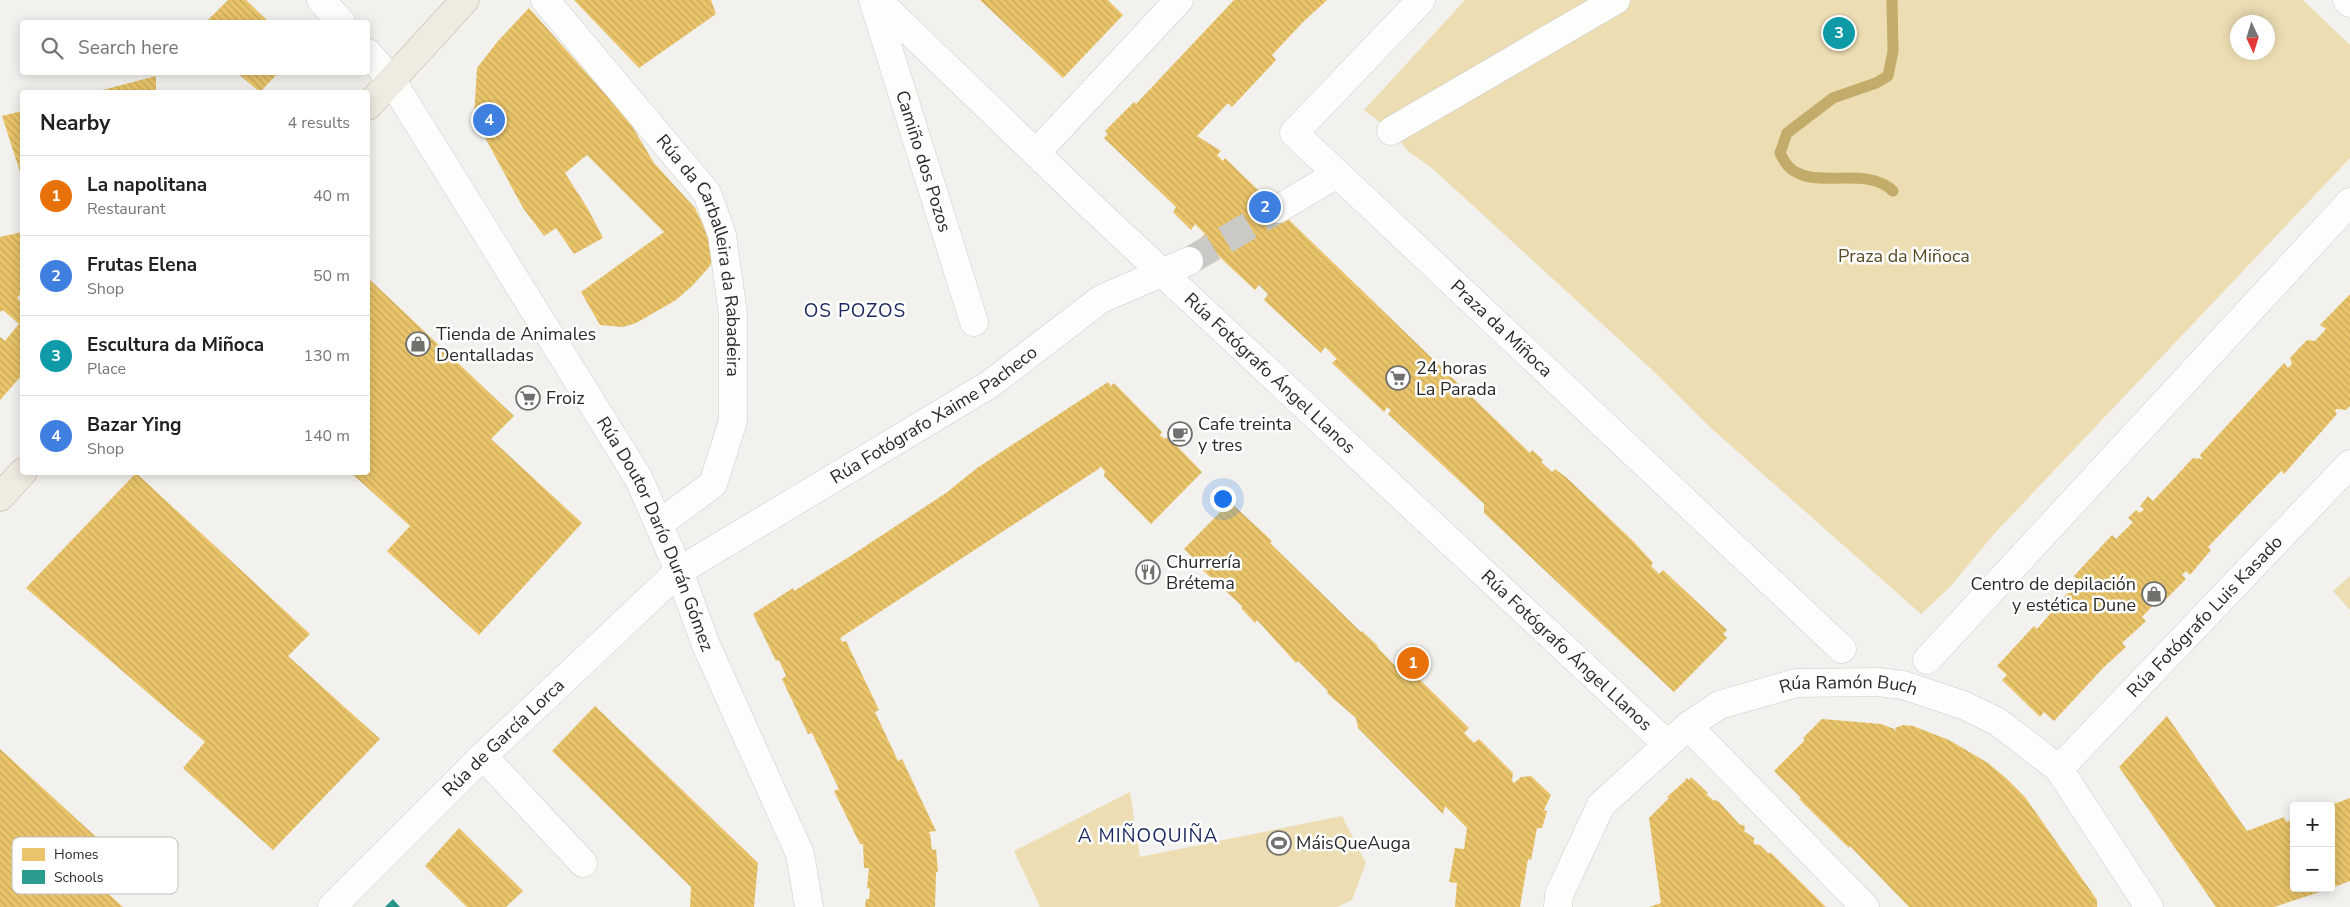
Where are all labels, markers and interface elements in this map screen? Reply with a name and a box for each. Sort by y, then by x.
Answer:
pin: 3 [1823,14,1855,52]
north arrow [2230,15,2275,60]
search box [20,20,370,75]
icon: search [38,34,66,62]
text: Search here [78,35,179,61]
street label: Camiño dos Pozos [890,87,957,235]
pin: 4 [473,101,505,139]
text: Nearby [40,109,110,137]
text: 4 results [288,112,350,134]
street label: Rúa da Carballeira da Rabadeira [651,129,745,377]
text: La napolitana [87,172,207,198]
text: 1 [51,185,61,207]
text: 40 m [313,185,350,207]
pin: 2 [1249,188,1281,226]
text: Restaurant [87,198,166,220]
park label: Praza da Miñoca [1838,244,1970,268]
text: Frutas Elena [87,252,197,278]
text: 2 [51,265,61,287]
text: 50 m [313,265,350,287]
street label: Praza da Miñoca [1445,275,1558,382]
text: Shop [87,278,124,300]
street label: Rúa Fotógrafo Ángel Llanos [1179,287,1361,459]
district label: OS POZOS [804,298,906,324]
place label: Tienda de Animales Dentalladas [436,322,596,367]
shop icon: Tienda de Animales Dentalladas [405,331,431,357]
text: Escultura da Miñoca [87,332,264,358]
street label: Rúa Fotógrafo Xaime Pacheco [826,340,1042,489]
text: 3 [51,345,61,367]
text: 130 m [303,345,350,367]
place label: 24 horas La Parada [1416,356,1496,401]
text: Place [87,358,126,380]
supermarket icon: 24 horas La Parada [1385,365,1411,391]
supermarket icon: Froiz [515,385,541,411]
place label: Froiz [546,386,585,410]
text: Bazar Ying [87,412,182,438]
street label: Rúa Doutor Darío Durán Gómez [591,412,719,655]
place label: Cafe treinta y tres [1198,412,1292,457]
cafe icon: Cafe treinta y tres [1167,421,1193,447]
text: 4 [51,425,61,447]
text: 140 m [303,425,350,447]
text: Shop [87,438,124,460]
your location [1210,486,1236,512]
street label: Rúa Fotógrafo Luis Kasado [2122,530,2288,703]
place label: Churrería Brétema [1166,550,1241,595]
restaurant icon: Churrería Brétema [1135,559,1161,585]
street label: Rúa Fotógrafo Ángel Llanos [1476,564,1657,736]
place label: Centro de depilación y estética Dune [1970,572,2136,617]
shop icon: Centro de depilación y estética Dune [2141,581,2167,607]
pin: 1 [1397,644,1429,682]
street label: Rúa Ramón Buch [1776,670,1921,701]
street label: Rúa de García Lorca [437,673,570,802]
map controls [2290,802,2335,892]
button: + [2290,802,2335,847]
district label: A MIÑOQUIÑA [1078,823,1218,849]
sports icon: MáisQueAuga [1266,830,1292,856]
place label: MáisQueAuga [1296,831,1411,855]
legend [12,837,178,894]
text: Homes [54,845,99,864]
button: − [2290,847,2335,892]
text: Schools [54,868,104,887]

